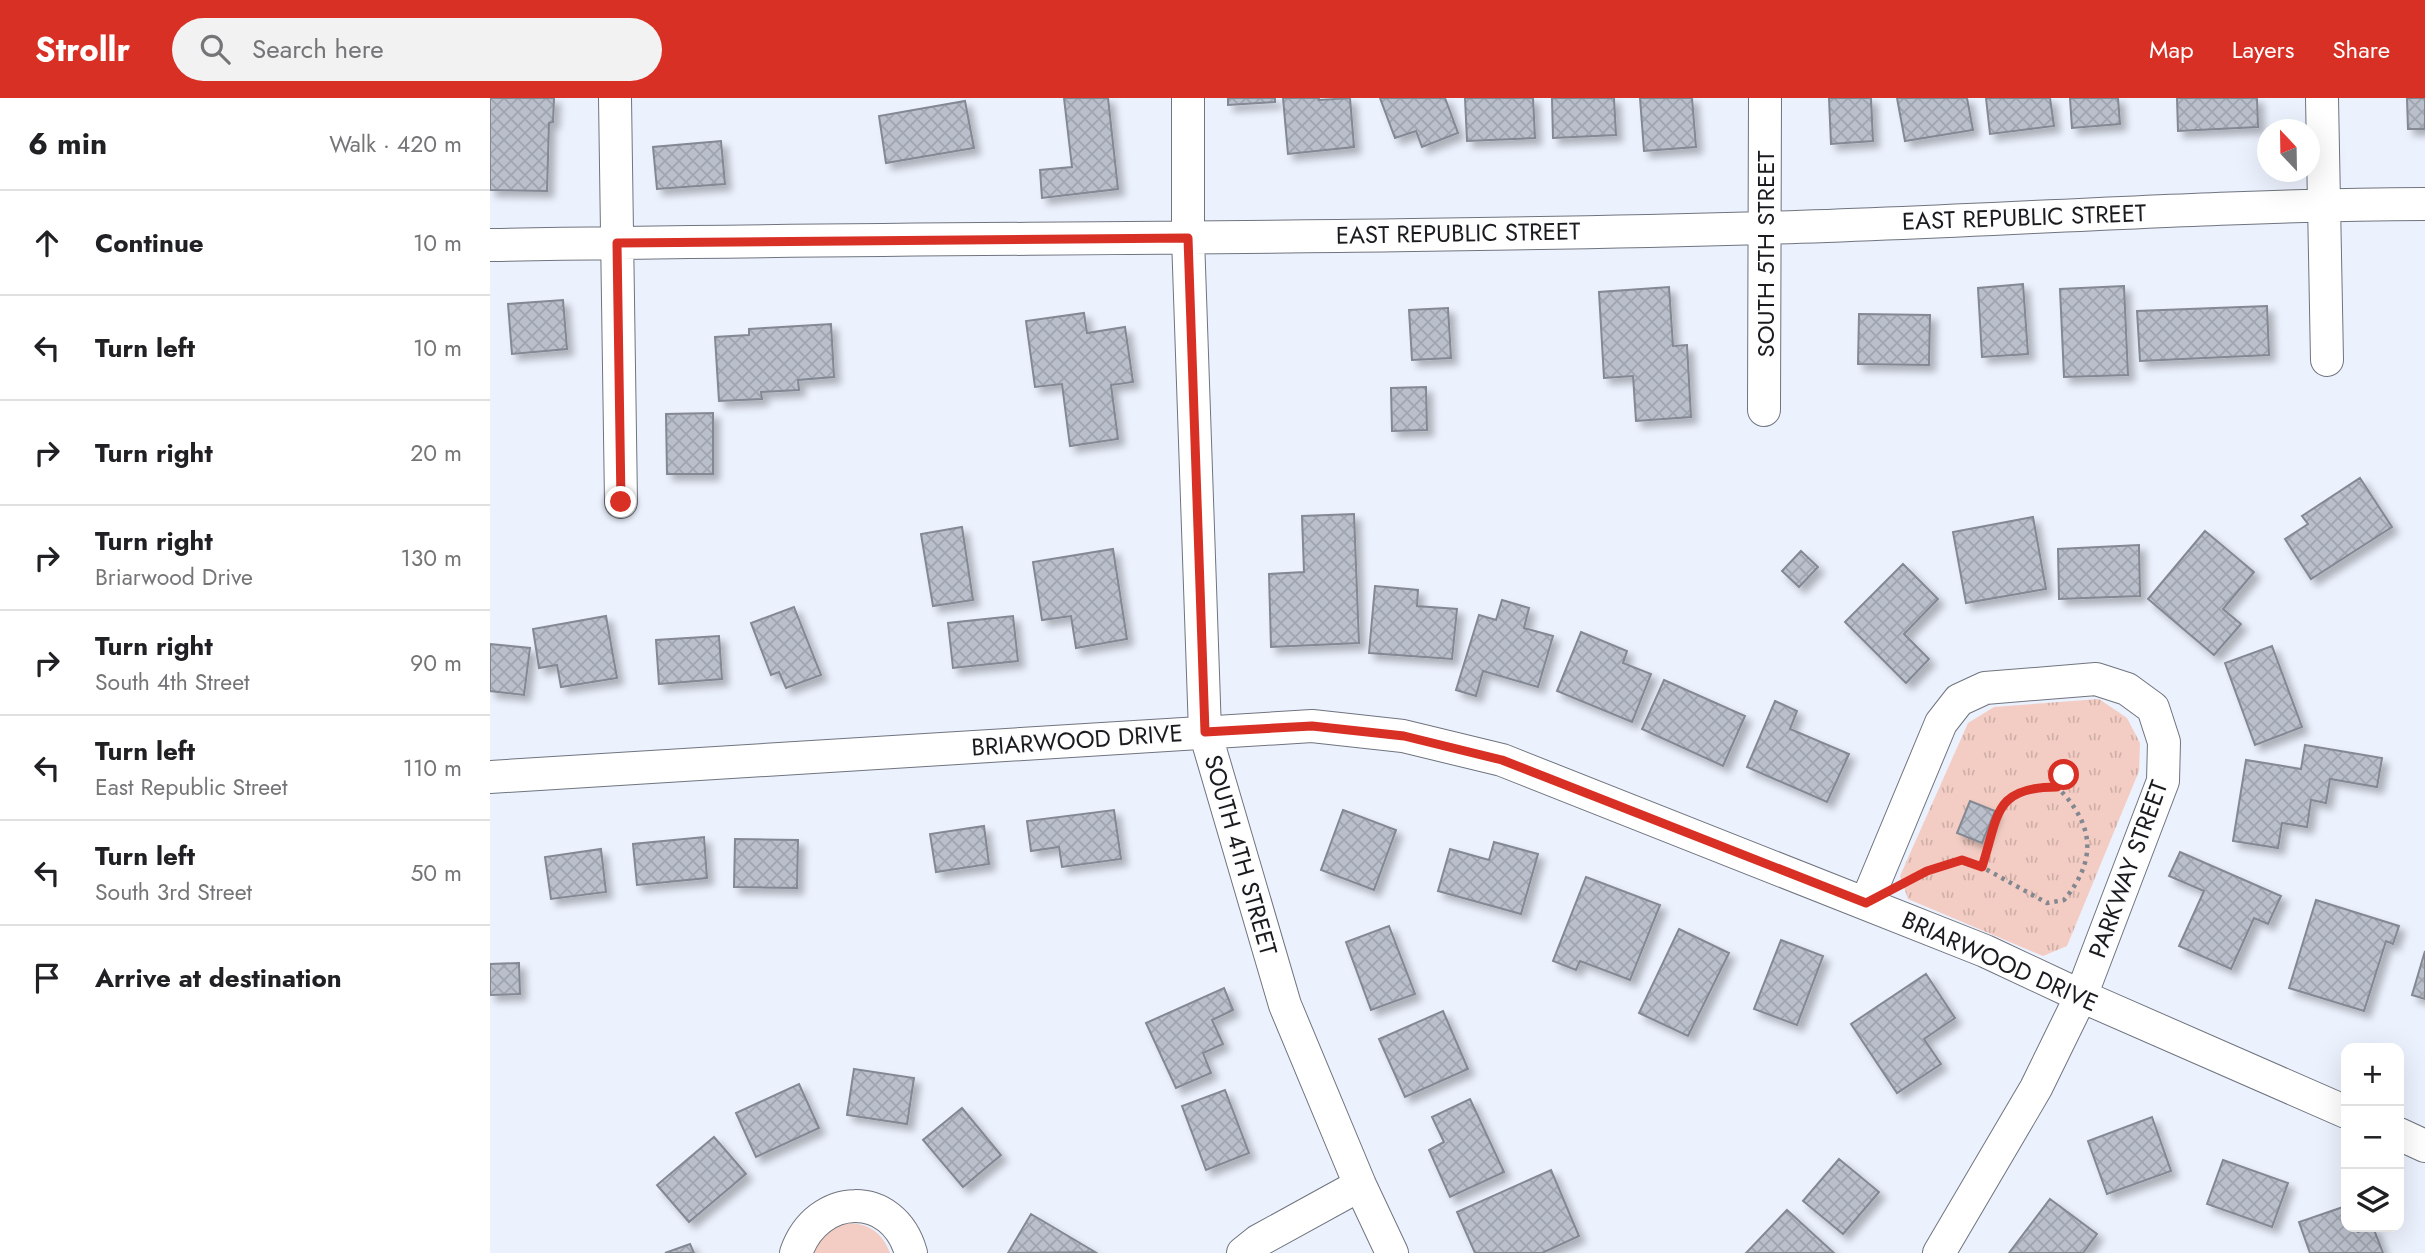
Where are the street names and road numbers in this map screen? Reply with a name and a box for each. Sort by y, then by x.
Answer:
street label: SOUTH 5TH STREET [1748,150,1783,358]
street label: EAST REPUBLIC STREET [1901,195,2147,239]
street label: EAST REPUBLIC STREET [1336,213,1580,253]
street label: BRIARWOOD DRIVE [970,715,1184,765]
street label: SOUTH 4TH STREET [1196,750,1286,960]
street label: PARKWAY STREET [2080,775,2176,963]
street label: BRIARWOOD DRIVE [1896,902,2104,1020]

